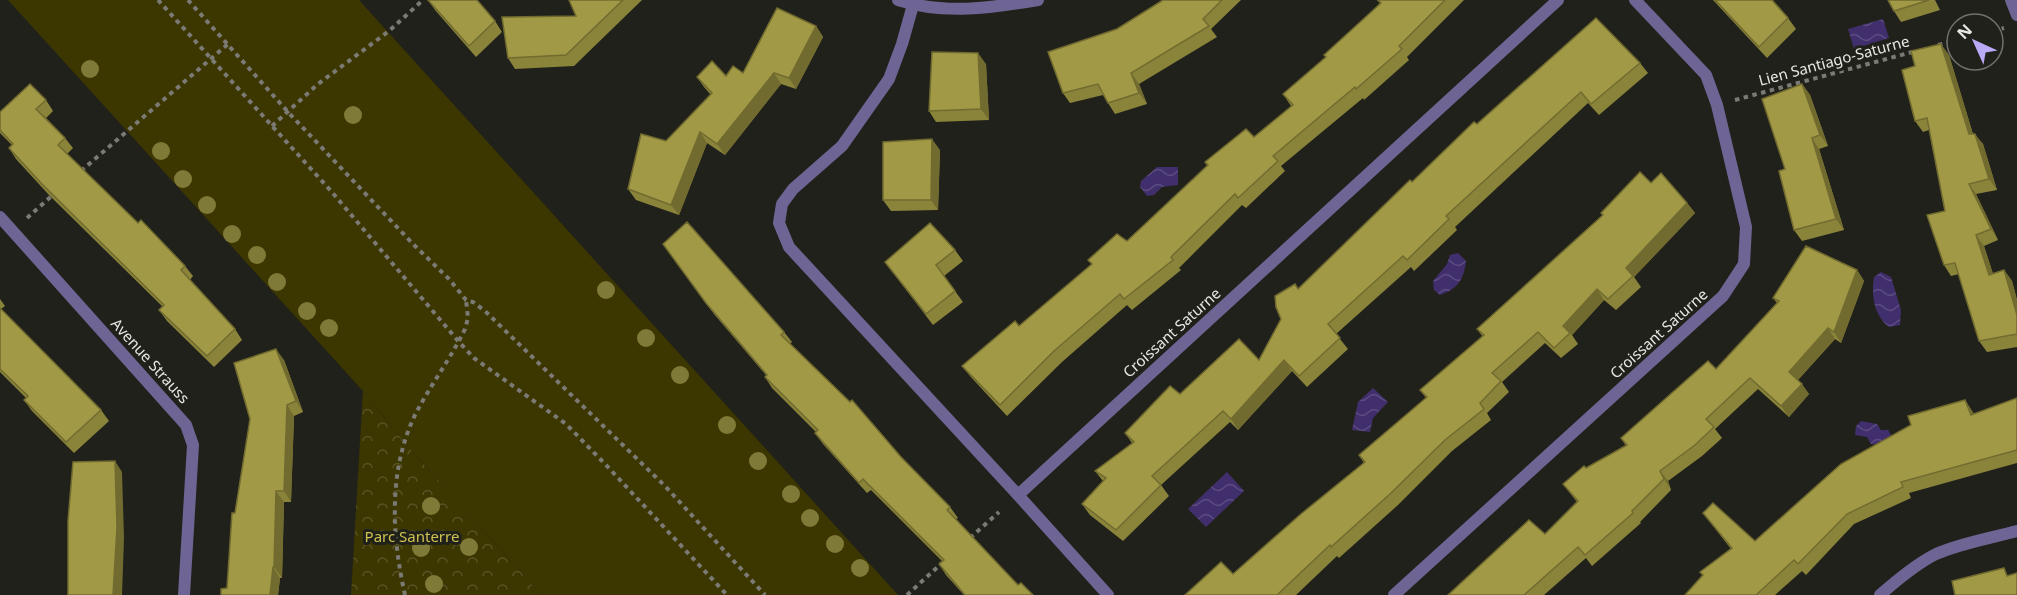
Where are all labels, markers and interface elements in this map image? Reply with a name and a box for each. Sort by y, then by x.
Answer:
north arrow [1945,12,2005,72]
text: N [1952,19,1977,44]
street label: Lien Santiago-Saturne [1756,30,1911,90]
street label: Croissant Saturne [1118,283,1224,381]
street label: Croissant Saturne [1605,284,1711,382]
street label: Avenue Strauss [107,313,194,407]
park label: Parc Santerre [365,526,459,546]

